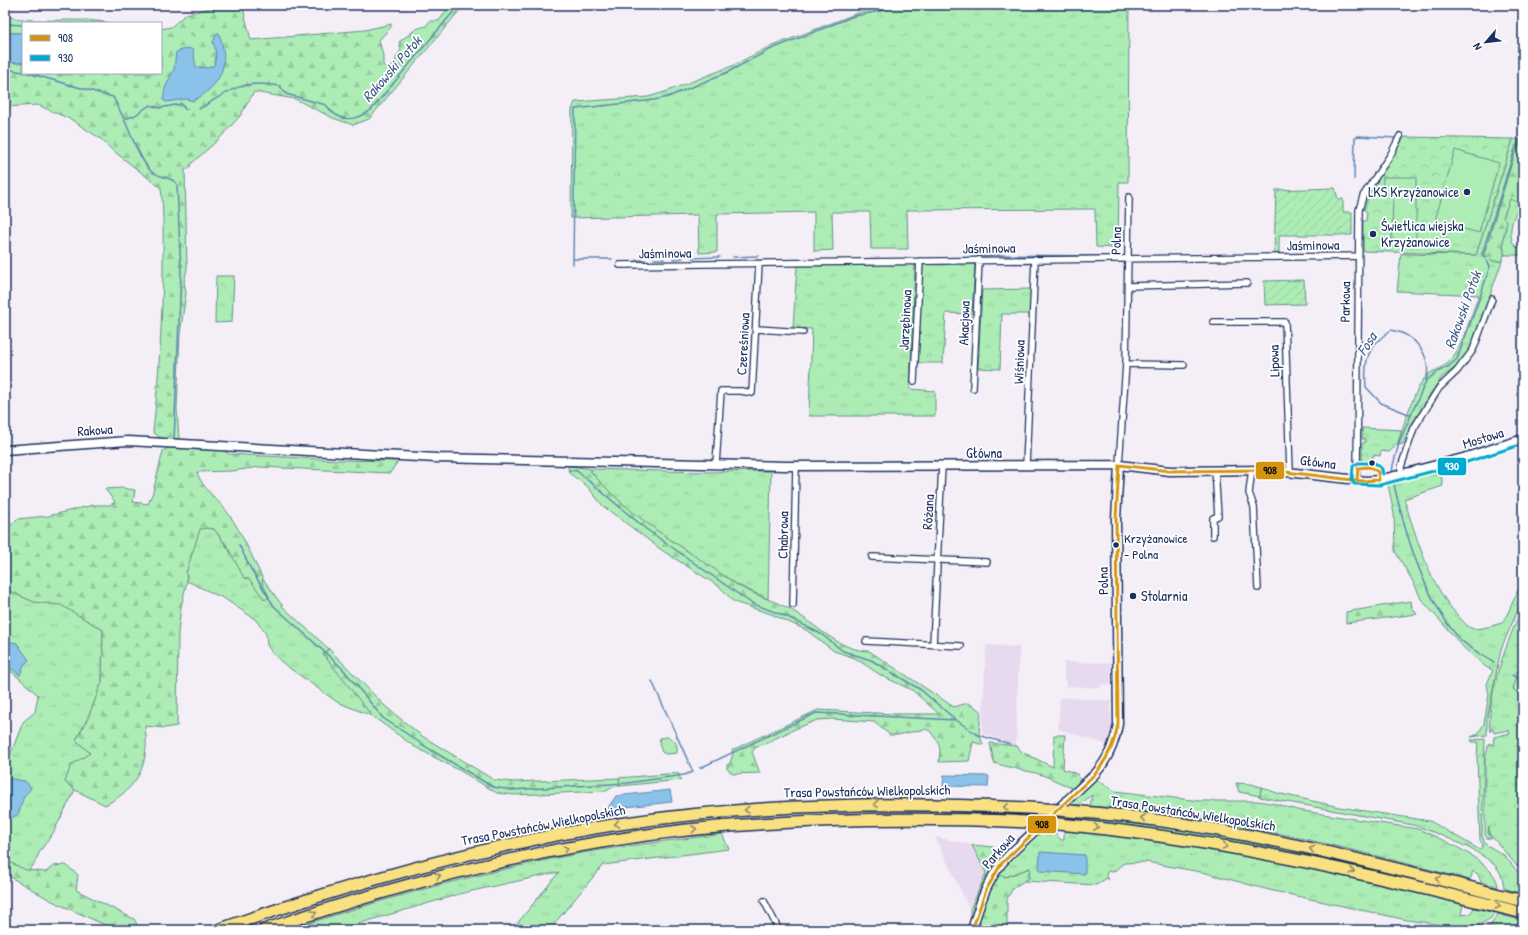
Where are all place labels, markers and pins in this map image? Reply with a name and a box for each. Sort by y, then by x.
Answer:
place label: LKS Krzyżanowice [1368,182,1459,202]
marker: LKS Krzyżanowice [1462,187,1472,197]
place label: Świetlica wiejska Krzyżanowice [1381,216,1464,252]
marker: Świetlica wiejska Krzyżanowice [1368,229,1378,239]
unlabelled marker [1367,458,1377,468]
place label: Krzyżanowice - Polna [1124,529,1188,563]
marker: Krzyżanowice - Polna [1111,540,1121,550]
place label: Stolarnia [1141,586,1188,605]
marker: Stolarnia [1128,591,1138,601]

